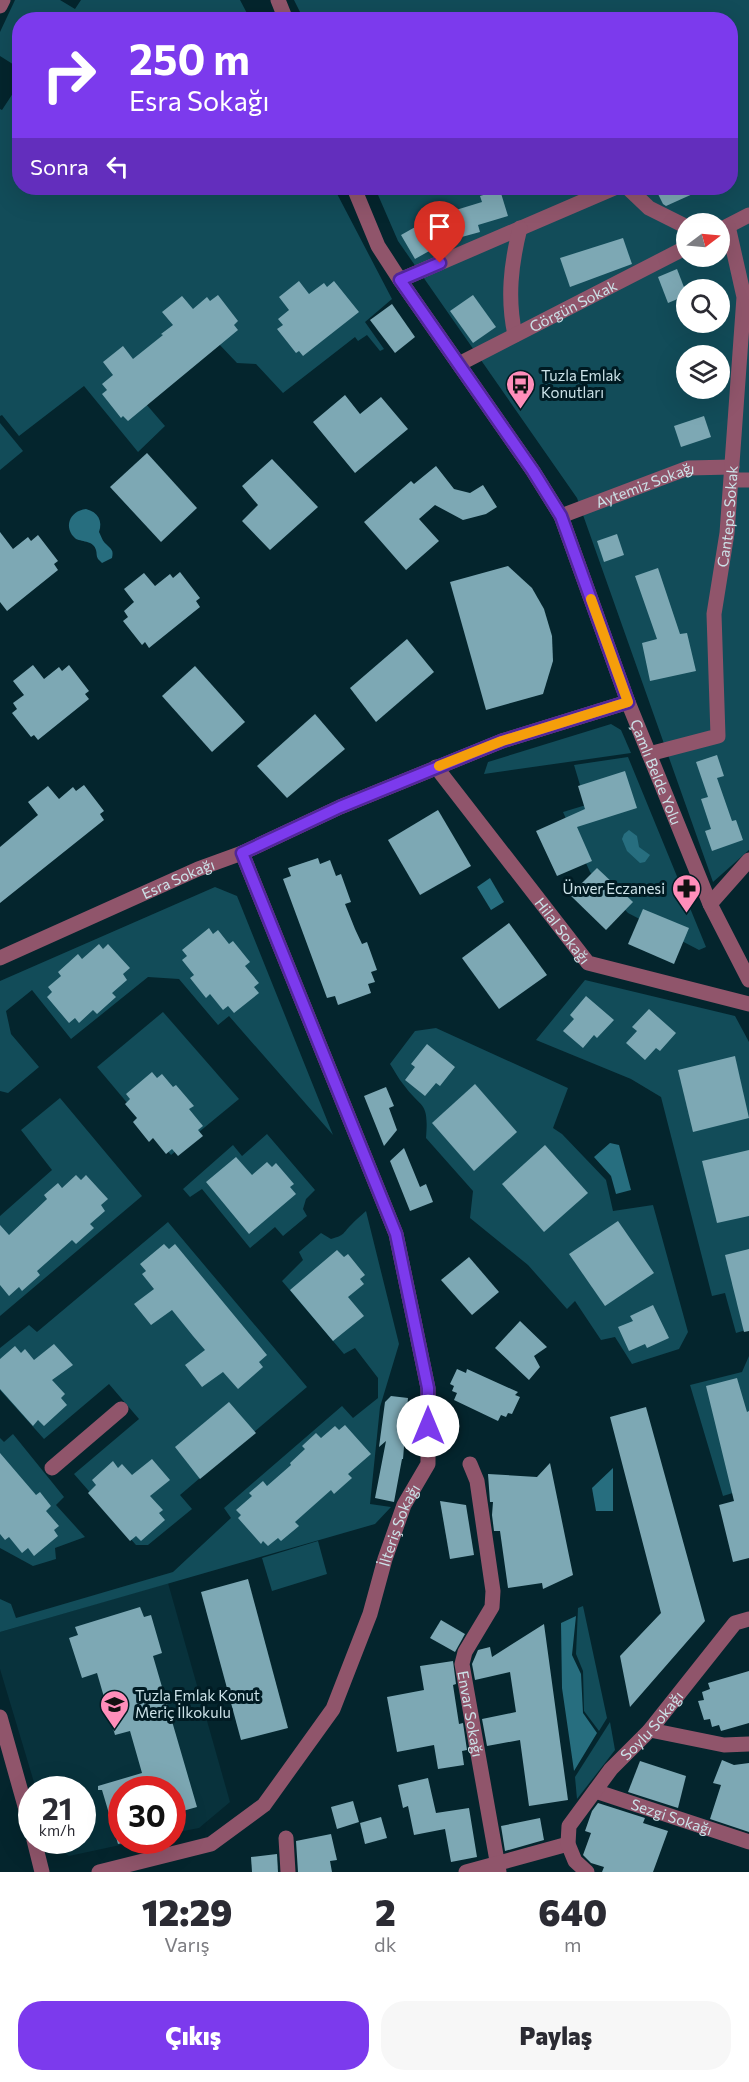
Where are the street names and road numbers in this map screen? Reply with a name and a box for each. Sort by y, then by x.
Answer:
street label: Görgün Sokak [526,276,620,335]
street label: Aytemiz Sokağı [593,459,695,511]
street label: Cantepe Sokak [713,465,741,569]
street label: Çamlı Belde Yolu [627,716,686,827]
street label: Esra Sokağı [139,855,217,902]
street label: Hilal Sokağı [531,894,594,967]
street label: İlteriş Sokağı [374,1481,423,1568]
street label: Envar Sokağı [454,1669,487,1758]
street label: Soylu Sokağı [616,1687,687,1764]
street label: Sezgi Sokağı [629,1795,715,1838]

